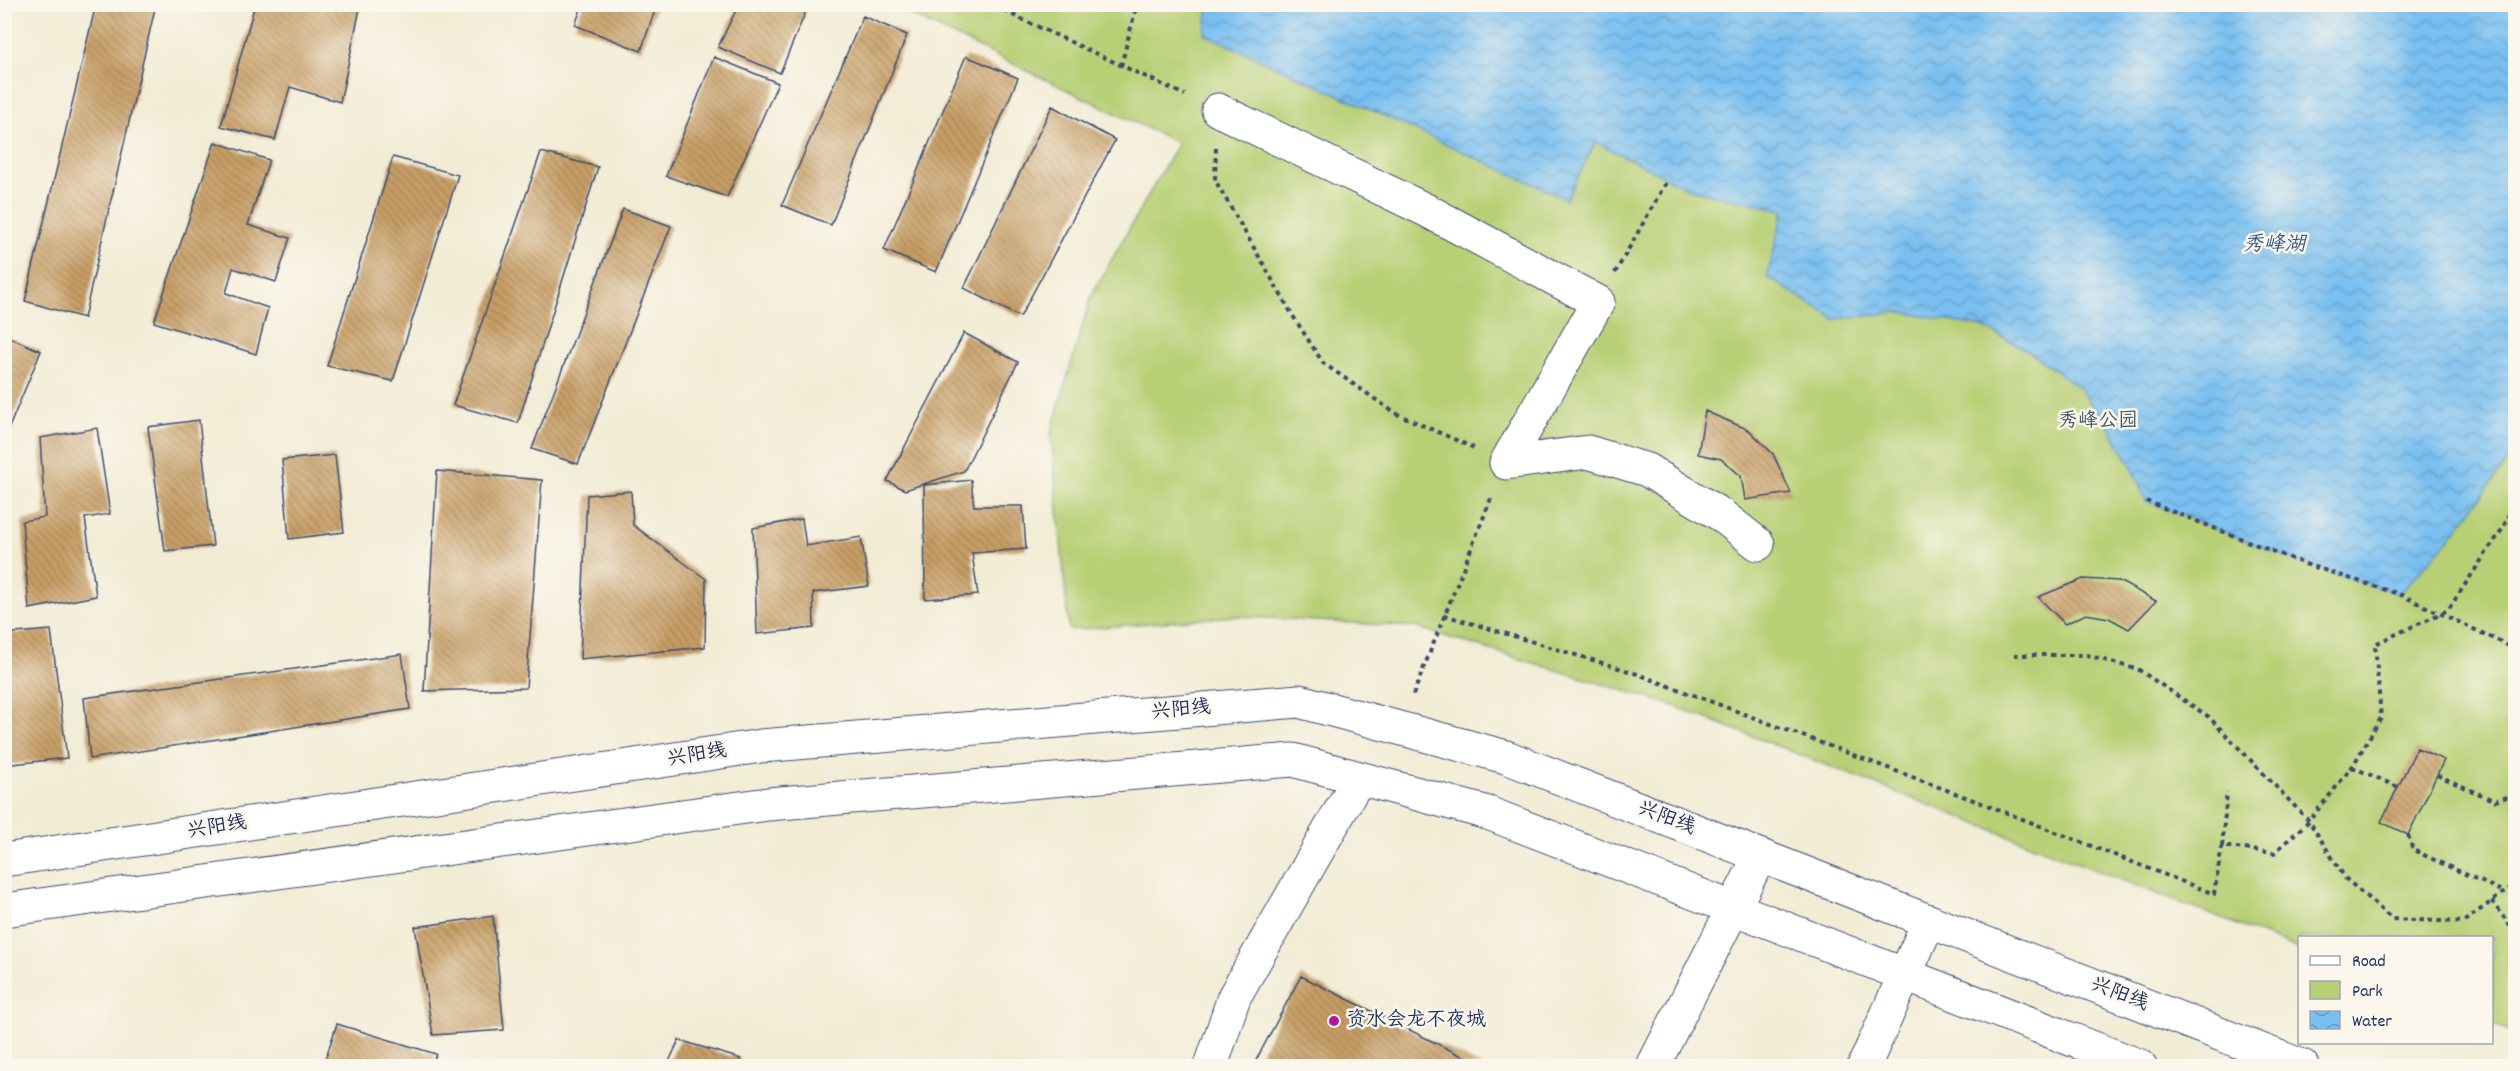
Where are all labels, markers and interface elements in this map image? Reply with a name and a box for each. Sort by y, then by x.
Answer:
water label: 秀峰湖 [2243,231,2307,261]
park label: 秀峰公园 [2058,408,2138,436]
street label: 兴阳线 [1150,694,1212,728]
street label: 兴阳线 [665,737,729,775]
street label: 兴阳线 [1633,795,1699,843]
street label: 兴阳线 [185,809,249,847]
legend [2298,936,2493,1044]
text: Road [2352,950,2386,975]
street label: 兴阳线 [2086,971,2152,1019]
text: Park [2352,980,2383,1005]
place label: 资水会龙不夜城 [1346,1007,1486,1035]
text: Water [2352,1010,2392,1035]
marker: 资水会龙不夜城 [1327,1014,1341,1028]

